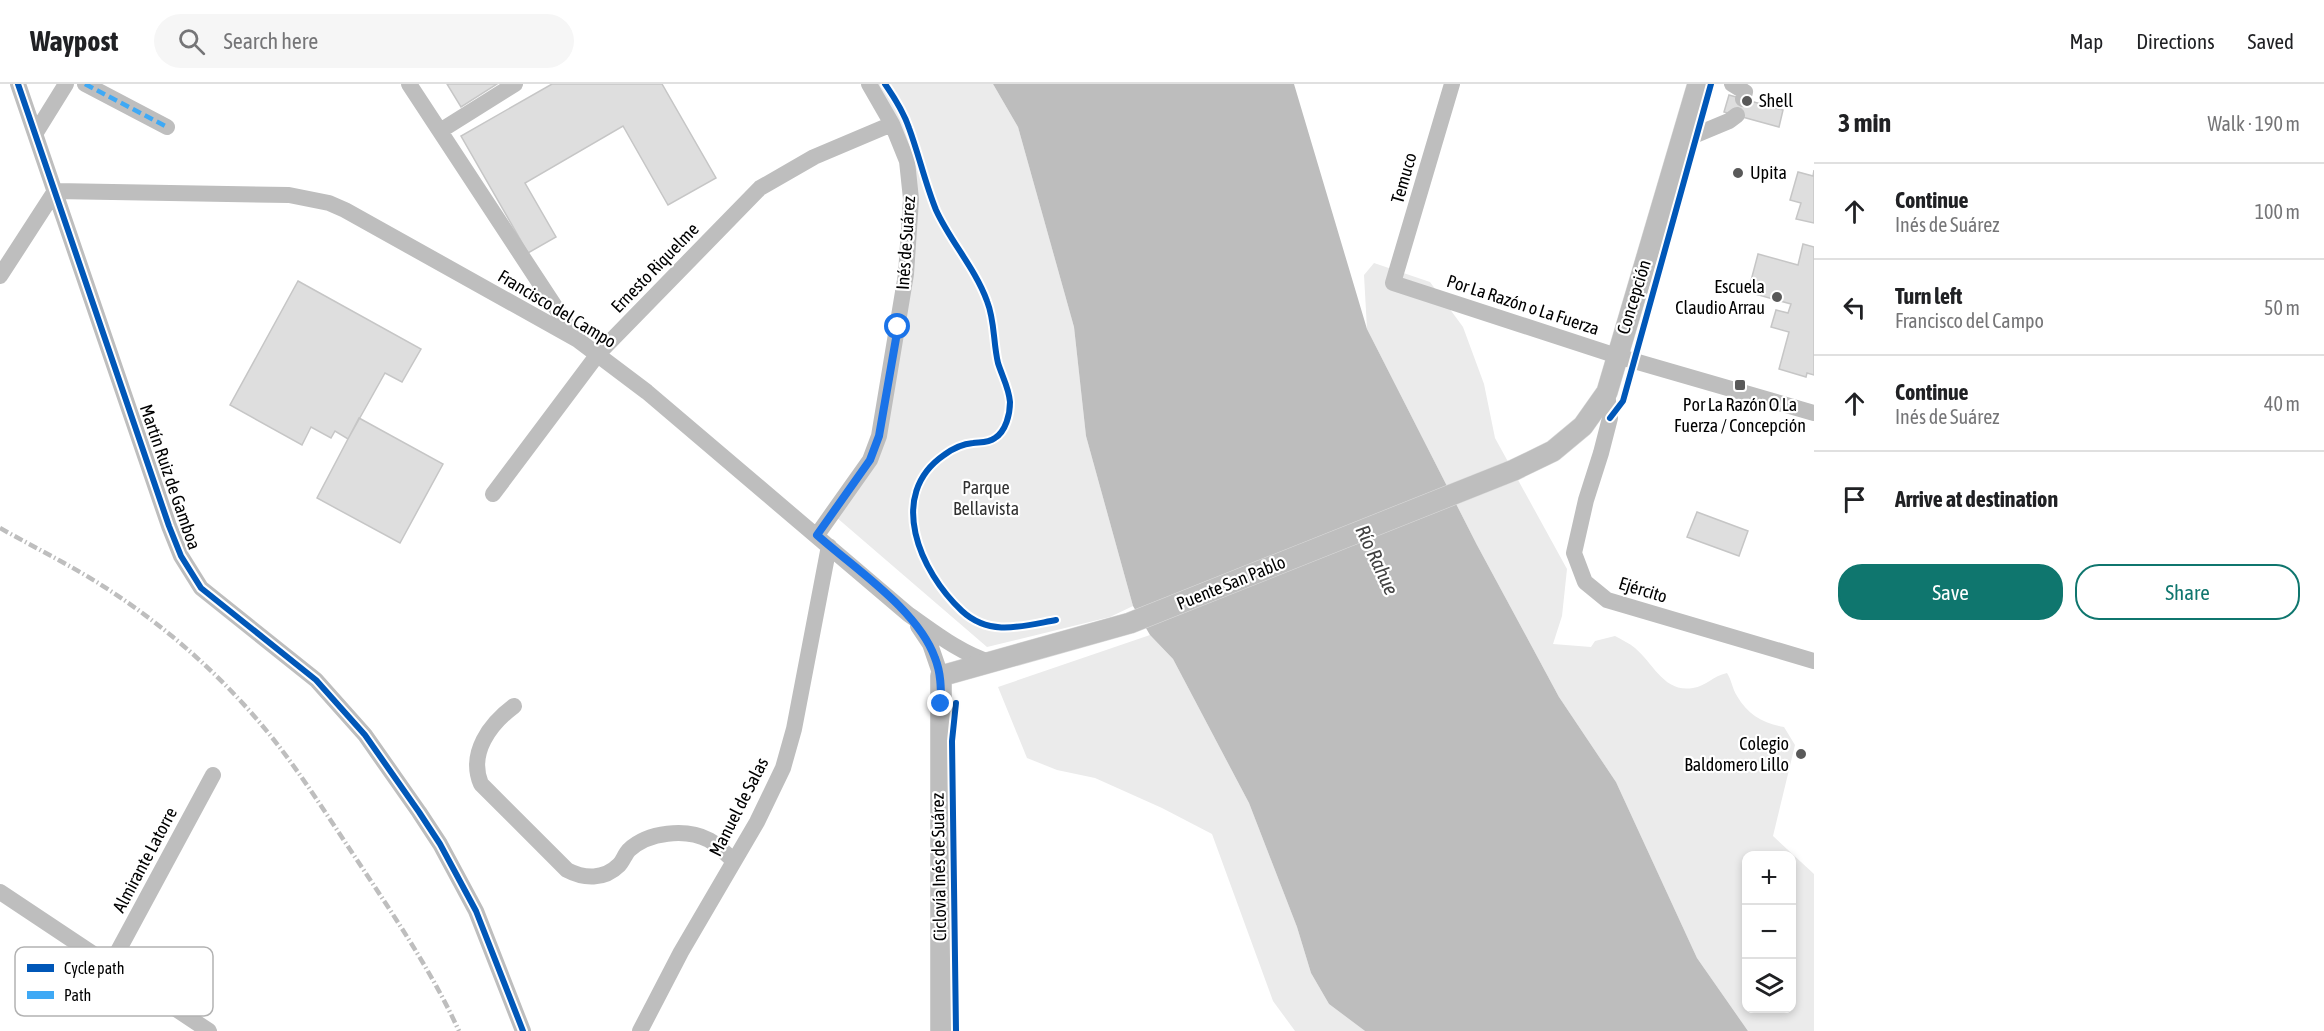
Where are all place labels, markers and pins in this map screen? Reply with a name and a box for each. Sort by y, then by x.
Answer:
place label: Shell [1759,90,1793,111]
marker: Shell [1740,94,1754,108]
place label: Upita [1750,162,1787,183]
marker: Upita [1731,166,1745,180]
place label: Escuela Claudio Arrau [1675,276,1765,318]
marker: Escuela Claudio Arrau [1770,290,1784,304]
marker: Por La Razón O La Fuerza / Concepción [1733,378,1747,392]
place label: Por La Razón O La Fuerza / Concepción [1674,394,1806,436]
place label: Colegio Baldomero Lillo [1684,733,1789,775]
marker: Colegio Baldomero Lillo [1794,747,1808,761]

